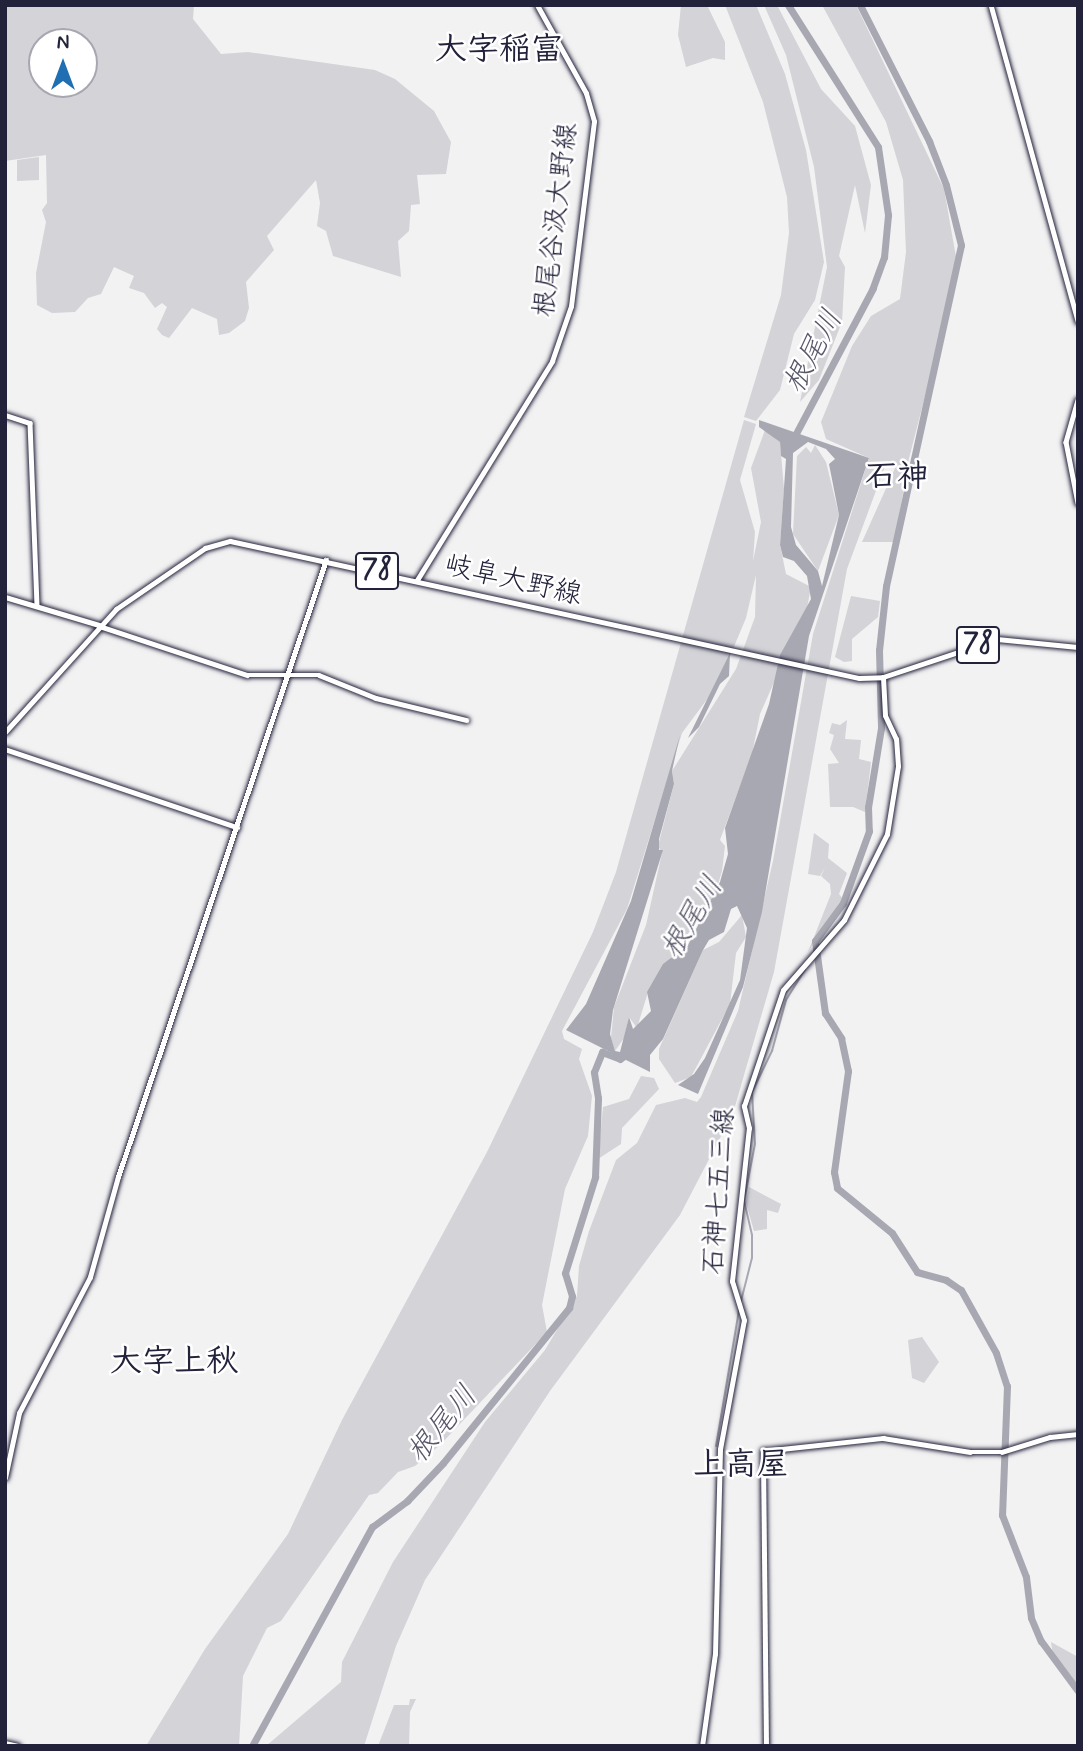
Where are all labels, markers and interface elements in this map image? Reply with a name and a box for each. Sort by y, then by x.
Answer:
north arrow [28,28,98,98]
text: N [57,31,69,56]
district label: 大字稲富 [435,31,563,69]
street label: 根尾谷汲大野線 [528,121,586,319]
water label: 根尾川 [777,304,851,400]
district label: 石神 [865,458,929,496]
road number: 78 [354,548,400,594]
street label: 岐阜大野線 [441,549,585,613]
road number: 78 [955,622,1001,667]
water label: 根尾川 [654,870,732,966]
street label: 石神七五三線 [697,1106,743,1276]
district label: 大字上秋 [110,1343,238,1381]
water label: 根尾川 [400,1379,486,1471]
district label: 上高屋 [693,1446,789,1484]

